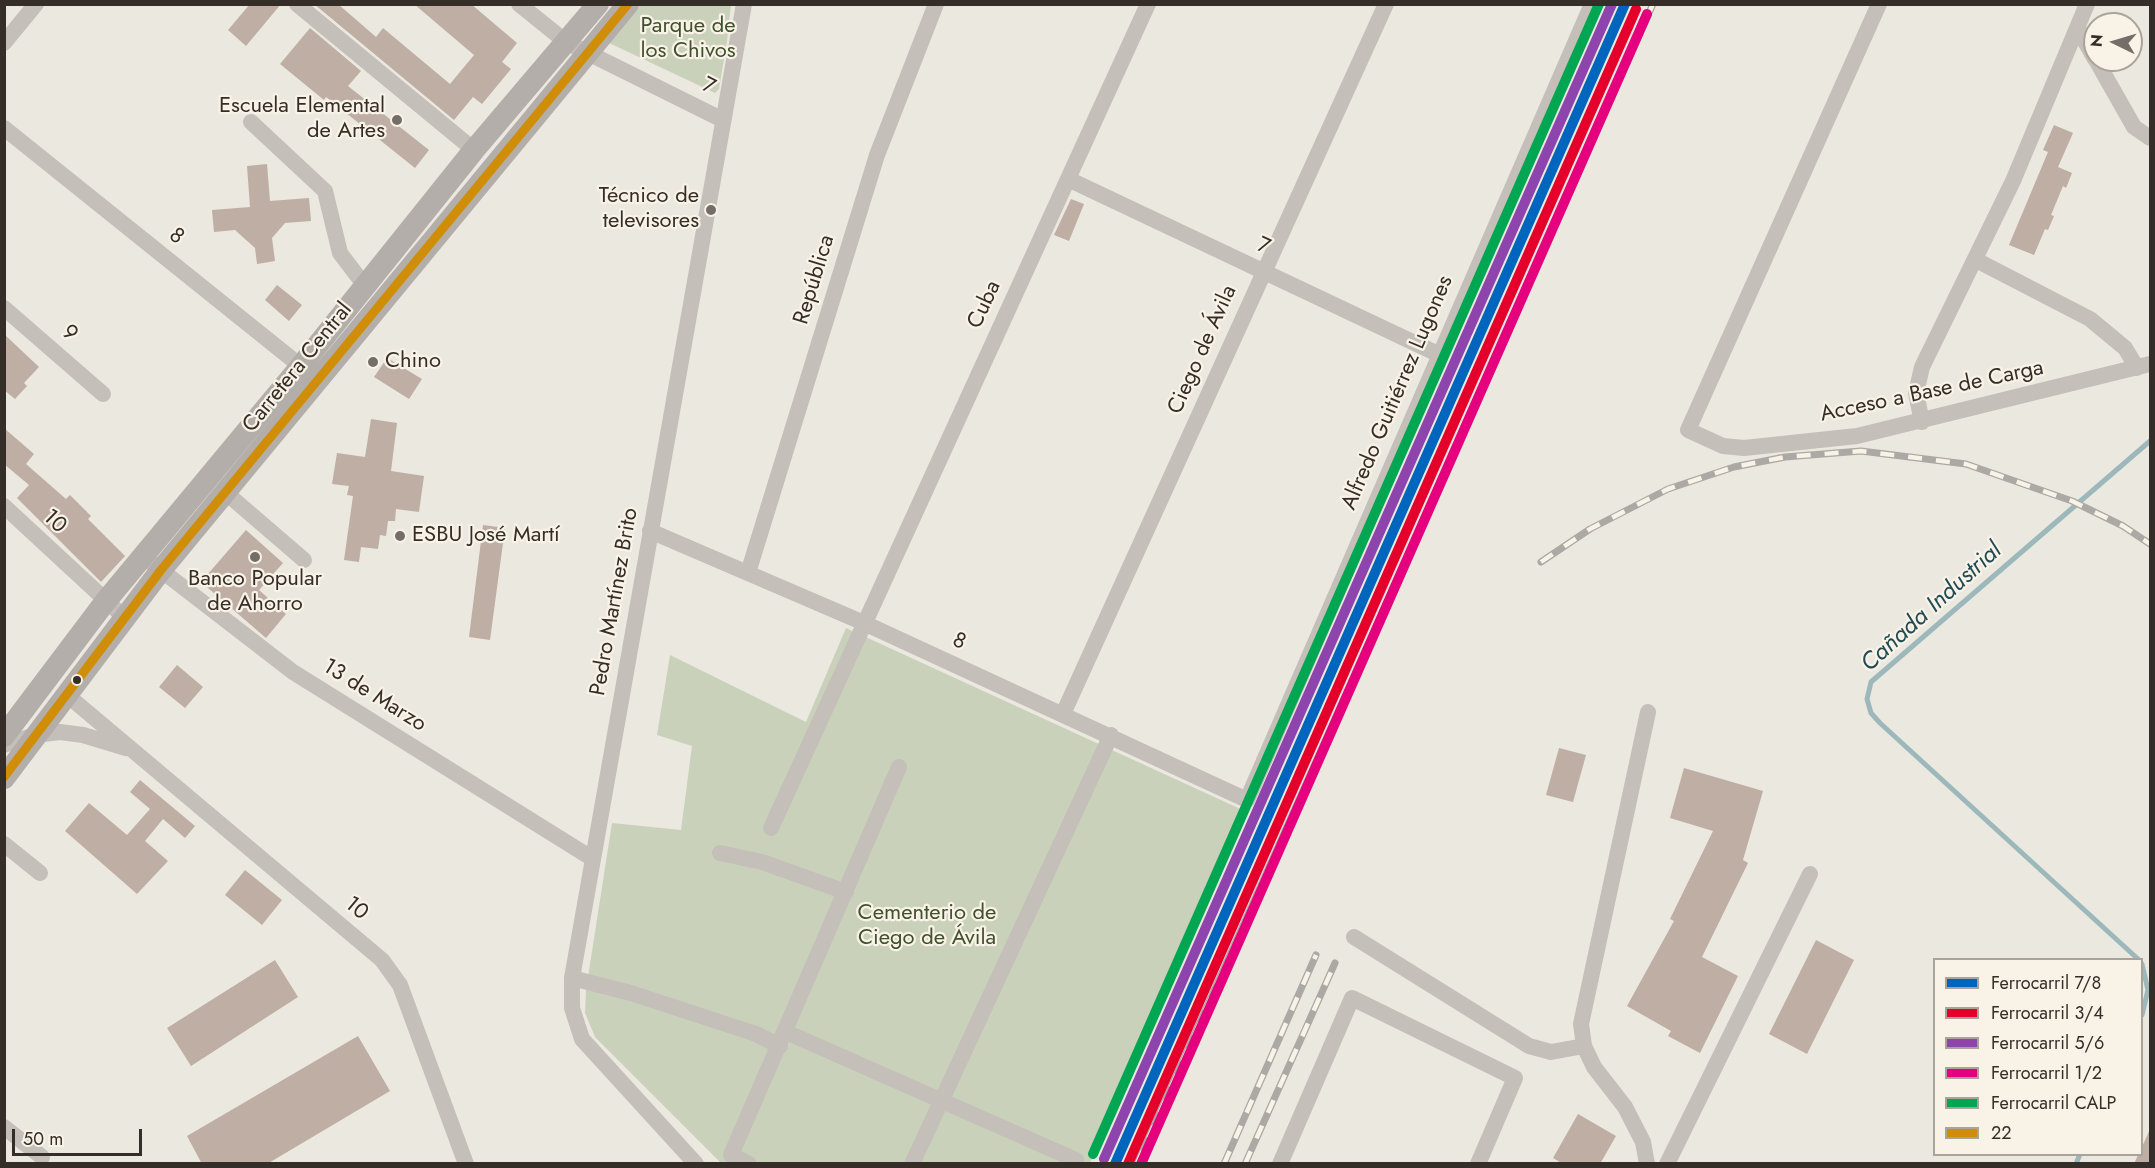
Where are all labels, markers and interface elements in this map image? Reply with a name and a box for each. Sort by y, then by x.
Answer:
north arrow [2083,12,2143,72]
park label: Parque de los Chivos [640,14,736,66]
text: N [2085,33,2109,48]
street label: 7 [697,73,719,101]
place label: Escuela Elemental de Artes [219,94,385,146]
marker: Escuela Elemental de Artes [390,113,404,127]
place label: Técnico de televisores [599,184,699,236]
marker: Técnico de televisores [704,203,718,217]
street label: 8 [163,223,189,251]
street label: República [789,232,841,328]
street label: 7 [1252,233,1274,261]
street label: Alfredo Guitiérrez Lugones [1337,272,1459,514]
street label: Cuba [963,277,1007,333]
street label: Ciego de Ávila [1163,282,1243,418]
street label: Carretera Central [238,298,358,438]
street label: 9 [56,320,82,348]
place label: Chino [385,349,441,375]
marker: Chino [366,355,380,369]
street label: Acceso a Base de Carga [1818,355,2046,429]
street label: 10 [37,504,71,540]
street label: Pedro Martínez Brito [585,506,645,698]
place label: ESBU José Martí [412,523,560,549]
marker: ESBU José Martí [393,529,407,543]
water label: Cañada Industrial [1856,537,2008,679]
marker: Banco Popular de Ahorro [248,550,262,564]
place label: Banco Popular de Ahorro [188,567,322,618]
street label: 8 [948,627,970,657]
street label: 13 de Marzo [317,654,431,738]
unlabelled marker [71,674,83,686]
street label: 10 [339,891,373,927]
park label: Cementerio de Ciego de Ávila [858,901,996,952]
legend [1933,958,2143,1156]
text: Ferrocarril 7/8 [1991,970,2101,996]
text: Ferrocarril 3/4 [1991,1000,2104,1026]
text: Ferrocarril 5/6 [1991,1030,2104,1056]
text: Ferrocarril 1/2 [1991,1060,2102,1086]
text: Ferrocarril CALP [1991,1090,2116,1116]
scale bar [15,1117,146,1155]
text: 22 [1991,1120,2011,1146]
text: 50 m [23,1126,63,1152]

